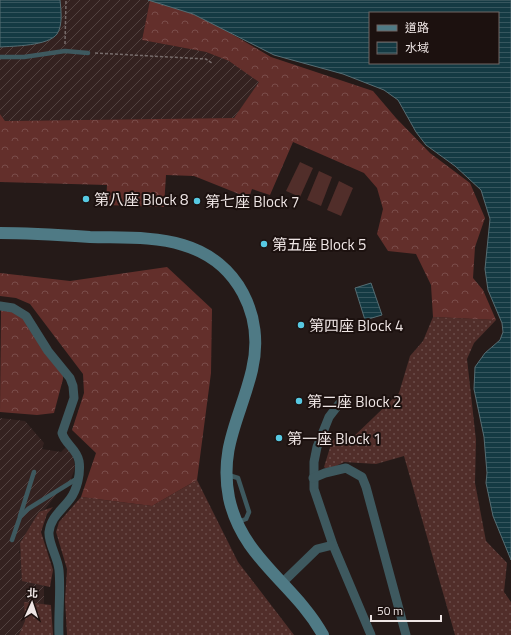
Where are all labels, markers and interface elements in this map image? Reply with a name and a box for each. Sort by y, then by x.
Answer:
legend [369,12,499,64]
text: 道路 [405,18,429,37]
text: 水域 [405,38,429,57]
place label: 第八座 Block 8 [94,188,188,211]
place label: 第七座 Block 7 [205,190,299,213]
marker: 第八座 Block 8 [81,194,91,204]
marker: 第七座 Block 7 [192,196,202,206]
place label: 第五座 Block 5 [272,233,366,256]
marker: 第五座 Block 5 [259,239,269,249]
place label: 第四座 Block 4 [309,314,403,337]
marker: 第四座 Block 4 [296,320,306,330]
place label: 第二座 Block 2 [307,390,401,413]
marker: 第二座 Block 2 [294,396,304,406]
place label: 第一座 Block 1 [287,427,381,450]
marker: 第一座 Block 1 [274,433,284,443]
north arrow [12,583,52,623]
text: 北 [27,585,38,601]
scale bar [371,597,441,623]
text: 50 m [377,601,403,620]

